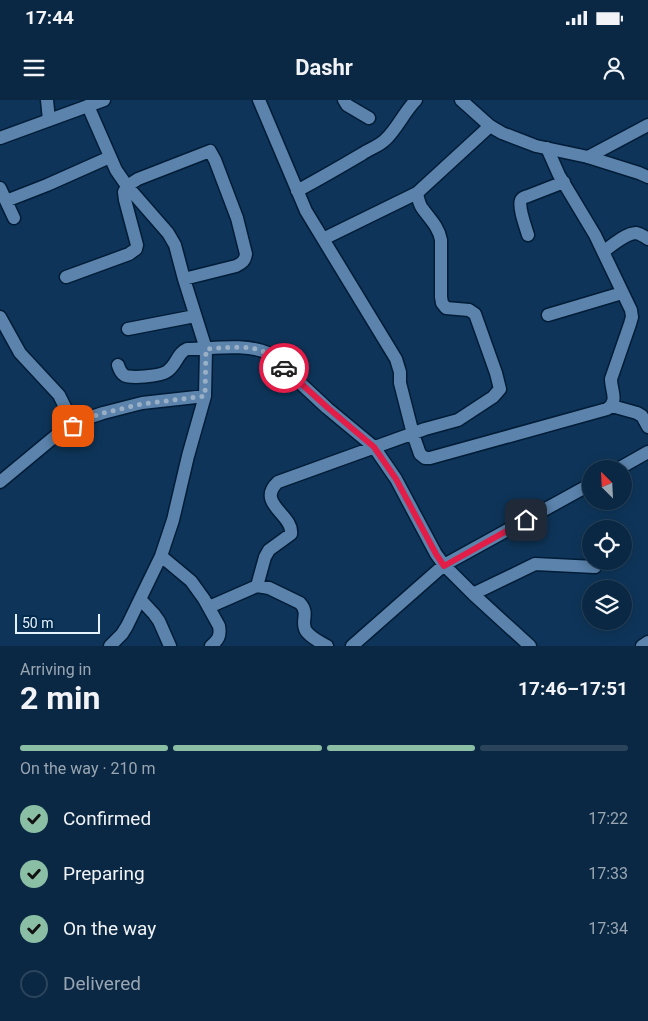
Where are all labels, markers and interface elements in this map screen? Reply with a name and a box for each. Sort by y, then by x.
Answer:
text: 17:44 [25,6,74,29]
icon: menu [20,54,48,82]
icon: person [600,54,628,82]
text: Dashr [295,55,353,80]
courier [259,343,309,393]
icon: car [270,354,298,382]
pin [52,405,94,447]
icon: bag [59,412,87,440]
north arrow [582,460,632,510]
map controls [582,460,632,630]
pin [505,499,547,541]
icon: home [512,506,540,534]
button: locate [582,520,632,570]
button: layers [582,580,632,630]
scale bar [15,611,100,634]
text: 50 m [22,615,54,631]
text: Arriving in [20,660,91,679]
text: 17:46–17:51 [518,677,628,700]
text: 2 min [20,679,100,717]
text: On the way · 210 m [20,759,156,778]
icon: check [20,805,48,833]
text: Confirmed [63,807,151,830]
text: 17:22 [588,809,628,828]
icon: check [20,860,48,888]
text: Preparing [63,862,145,885]
text: 17:33 [588,864,628,883]
icon: check [20,915,48,943]
text: On the way [63,917,156,940]
text: 17:34 [588,919,628,938]
text: Delivered [63,972,141,995]

